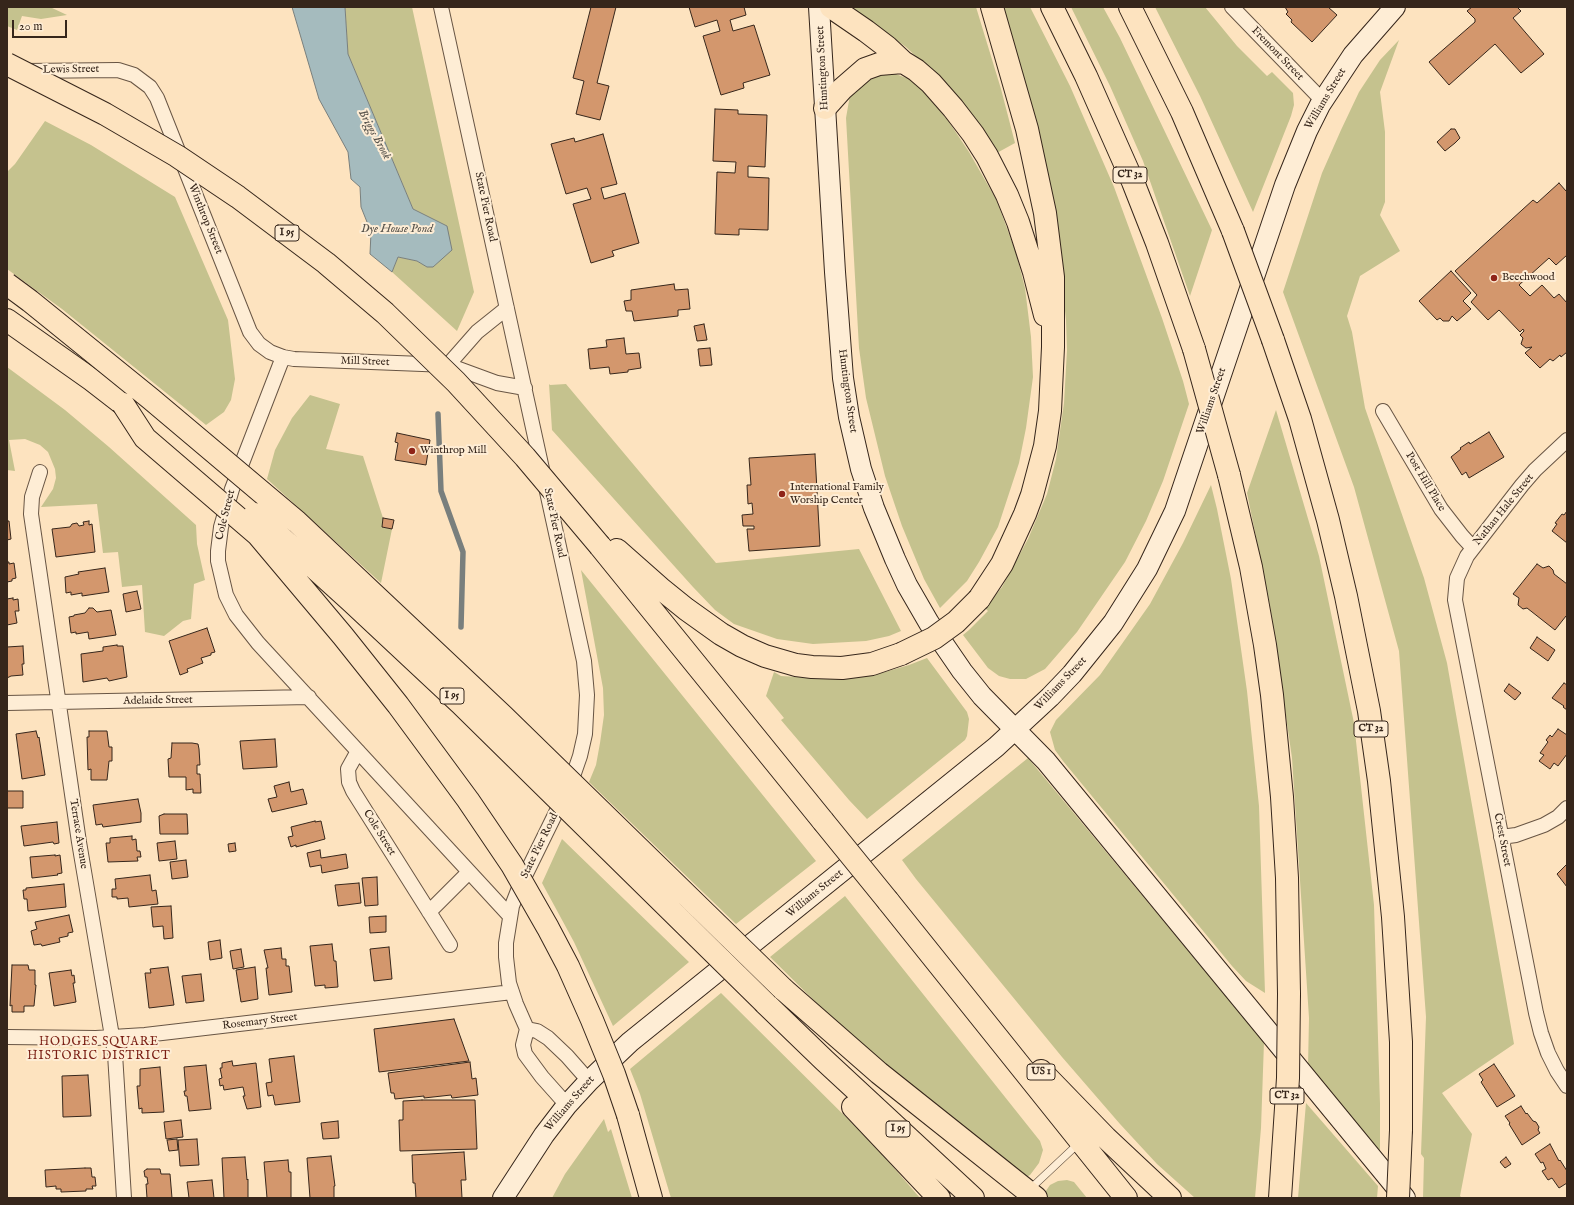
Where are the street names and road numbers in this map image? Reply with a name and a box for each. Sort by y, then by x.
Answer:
street label: Fremont Street [1248,24,1306,84]
street label: Huntington Street [814,25,832,111]
street label: Lewis Street [43,63,99,77]
street label: Williams Street [1303,66,1349,132]
road number: CT 32 [1113,167,1147,183]
street label: State Pier Road [471,171,499,243]
street label: Winthrop Street [185,182,225,256]
road number: I 95 [275,225,299,241]
street label: Huntington Street [835,348,859,434]
street label: Mill Street [340,355,390,369]
street label: Williams Street [1194,366,1230,436]
street label: Post Hill Place [1402,450,1448,514]
street label: Nathan Hale Street [1471,471,1537,549]
street label: State Pier Road [540,487,568,559]
street label: Cole Street [213,488,239,542]
street label: Williams Street [1032,655,1090,713]
road number: I 95 [440,688,464,704]
street label: Adelaide Street [123,694,193,708]
road number: CT 32 [1354,721,1388,737]
street label: Terrace Avenue [66,798,90,870]
street label: Cole Street [360,808,398,858]
street label: State Pier Road [519,811,561,881]
street label: Crest Street [1490,812,1514,868]
street label: Williams Street [784,867,846,921]
street label: Rosemary Street [222,1011,298,1033]
road number: US 1 [1027,1064,1055,1080]
street label: Williams Street [542,1074,598,1134]
road number: CT 32 [1270,1088,1304,1104]
road number: I 95 [886,1121,910,1137]

